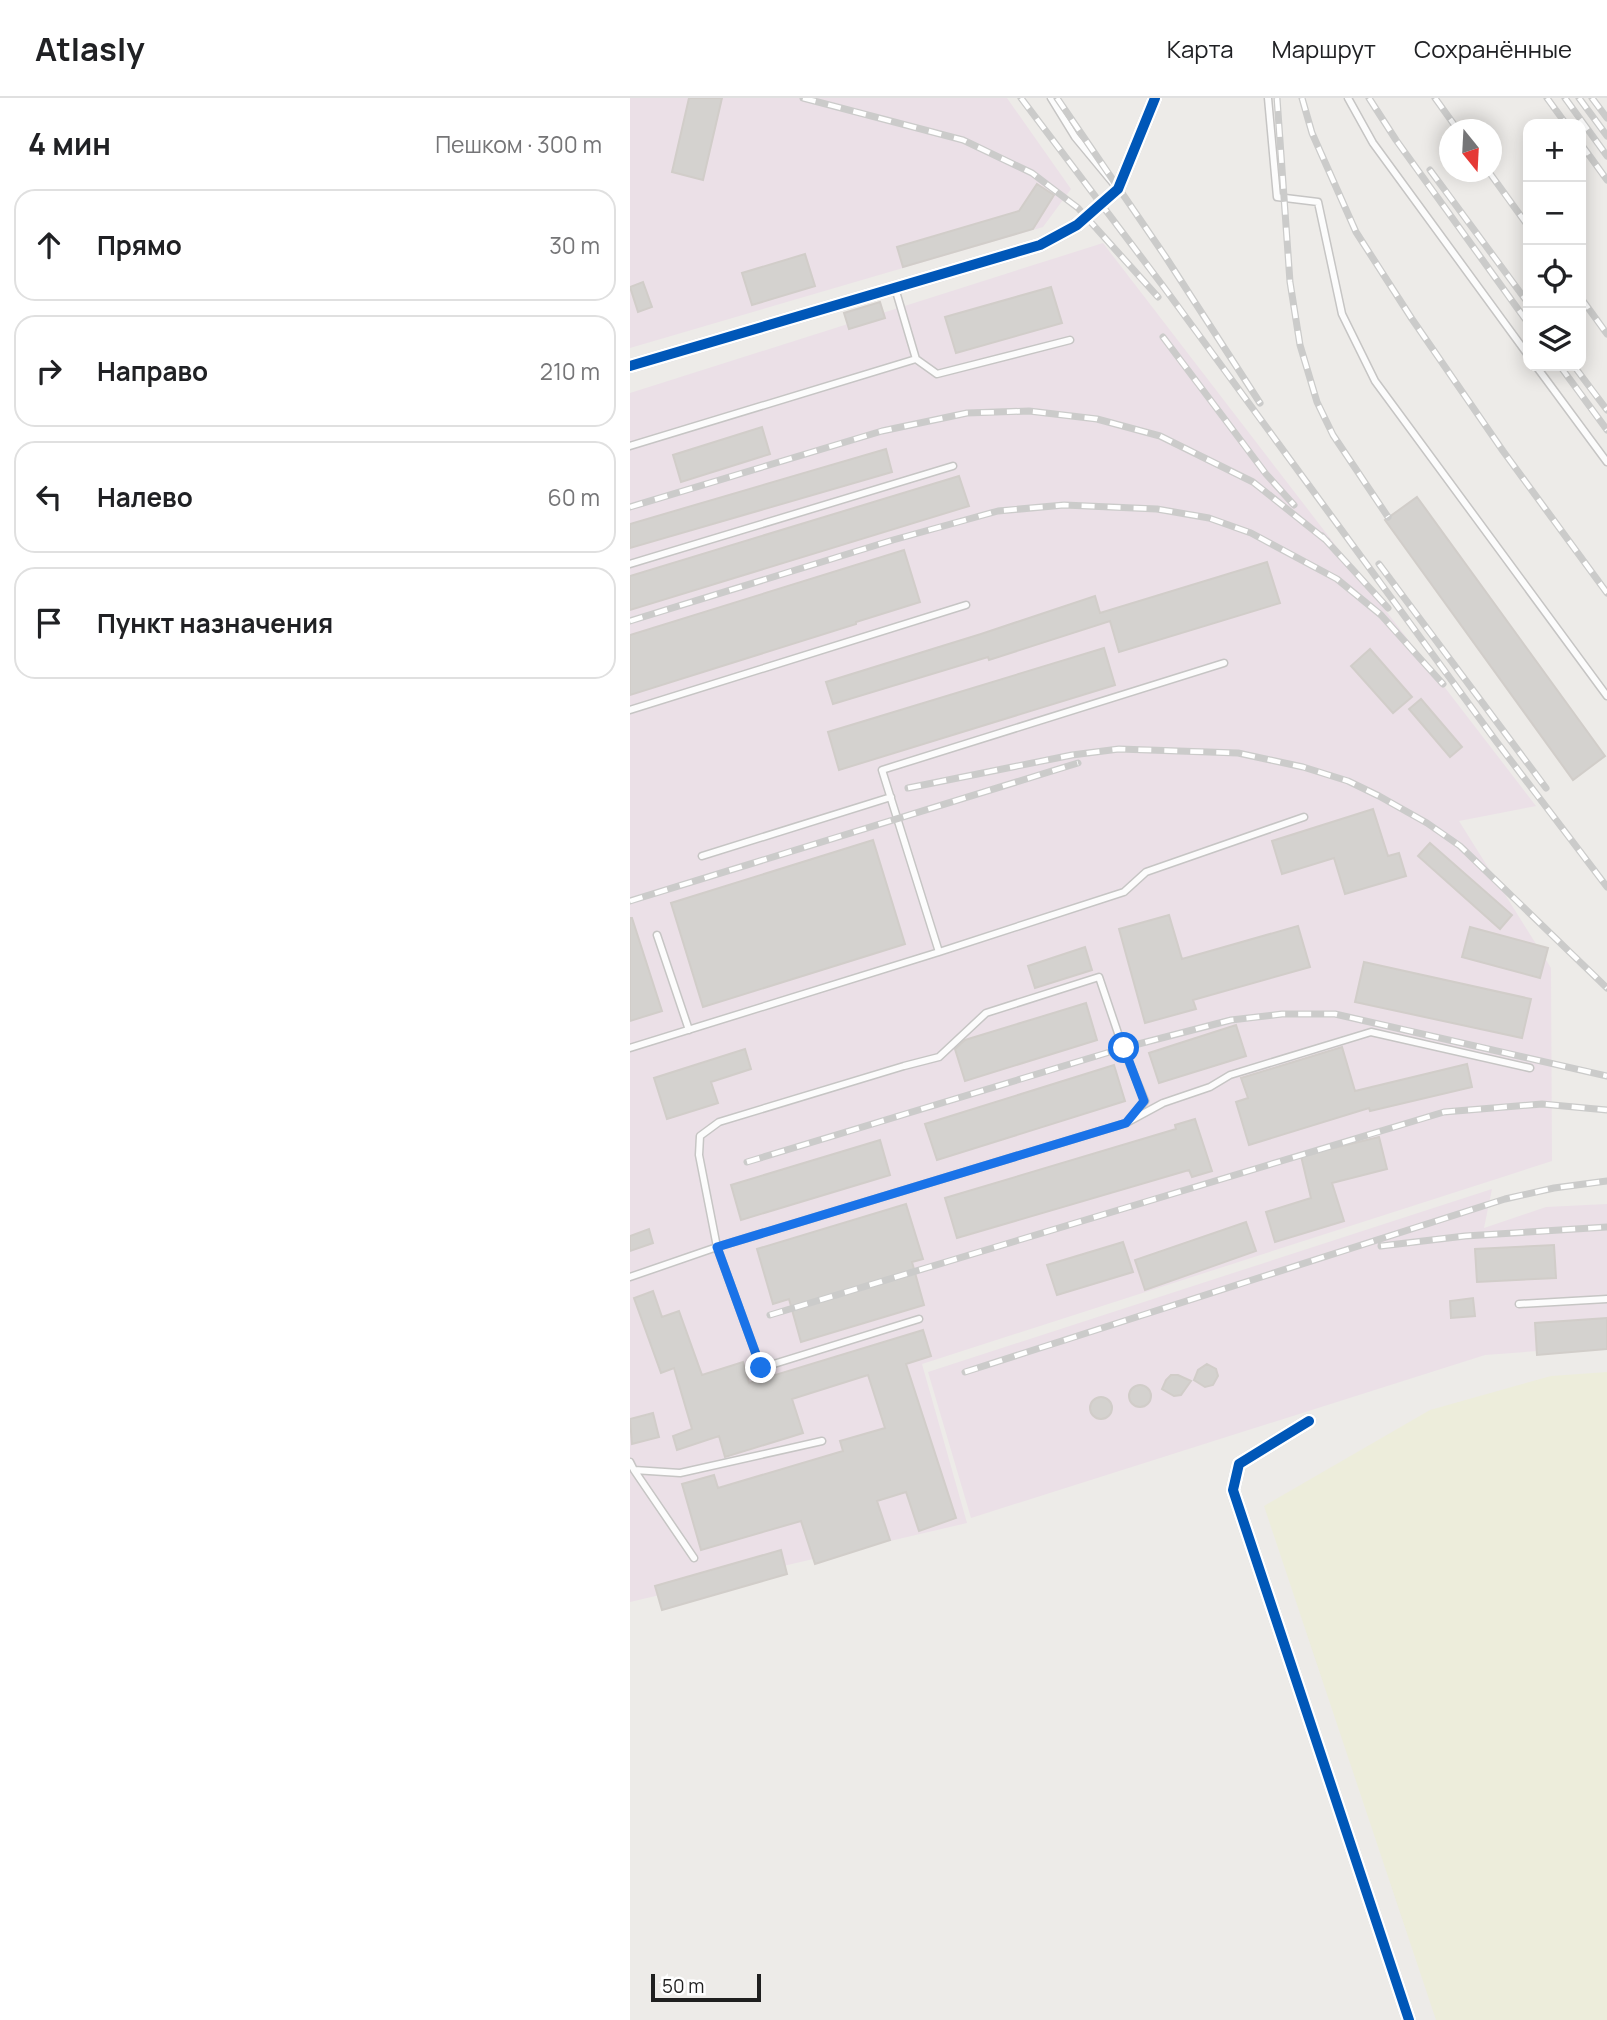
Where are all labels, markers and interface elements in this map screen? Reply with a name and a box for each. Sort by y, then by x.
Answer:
text: Atlasly [35,26,145,71]
text: Карта [1167,32,1234,65]
text: Маршрут [1272,32,1376,65]
text: Сохранённые [1414,32,1572,65]
north arrow [1439,119,1502,182]
map controls [1523,119,1586,371]
button: + [1523,119,1586,182]
text: 4 мин [28,123,111,164]
text: Пешком · 300 m [435,128,602,160]
button: − [1523,182,1586,245]
icon: ahead [30,226,68,264]
text: Прямо [97,227,182,263]
text: 30 m [549,229,600,261]
button: locate [1523,245,1586,308]
button: layers [1523,308,1586,371]
icon: right [30,352,68,390]
text: Направо [97,353,208,389]
text: 210 m [540,355,600,387]
icon: left [30,478,68,516]
text: Налево [97,479,193,515]
text: 60 m [548,481,600,513]
icon: arrive [30,604,68,642]
text: Пункт назначения [97,605,333,641]
route start [1108,1032,1139,1063]
route end [745,1352,776,1383]
scale bar [651,1971,761,2003]
text: 50 m [662,1973,704,1999]

